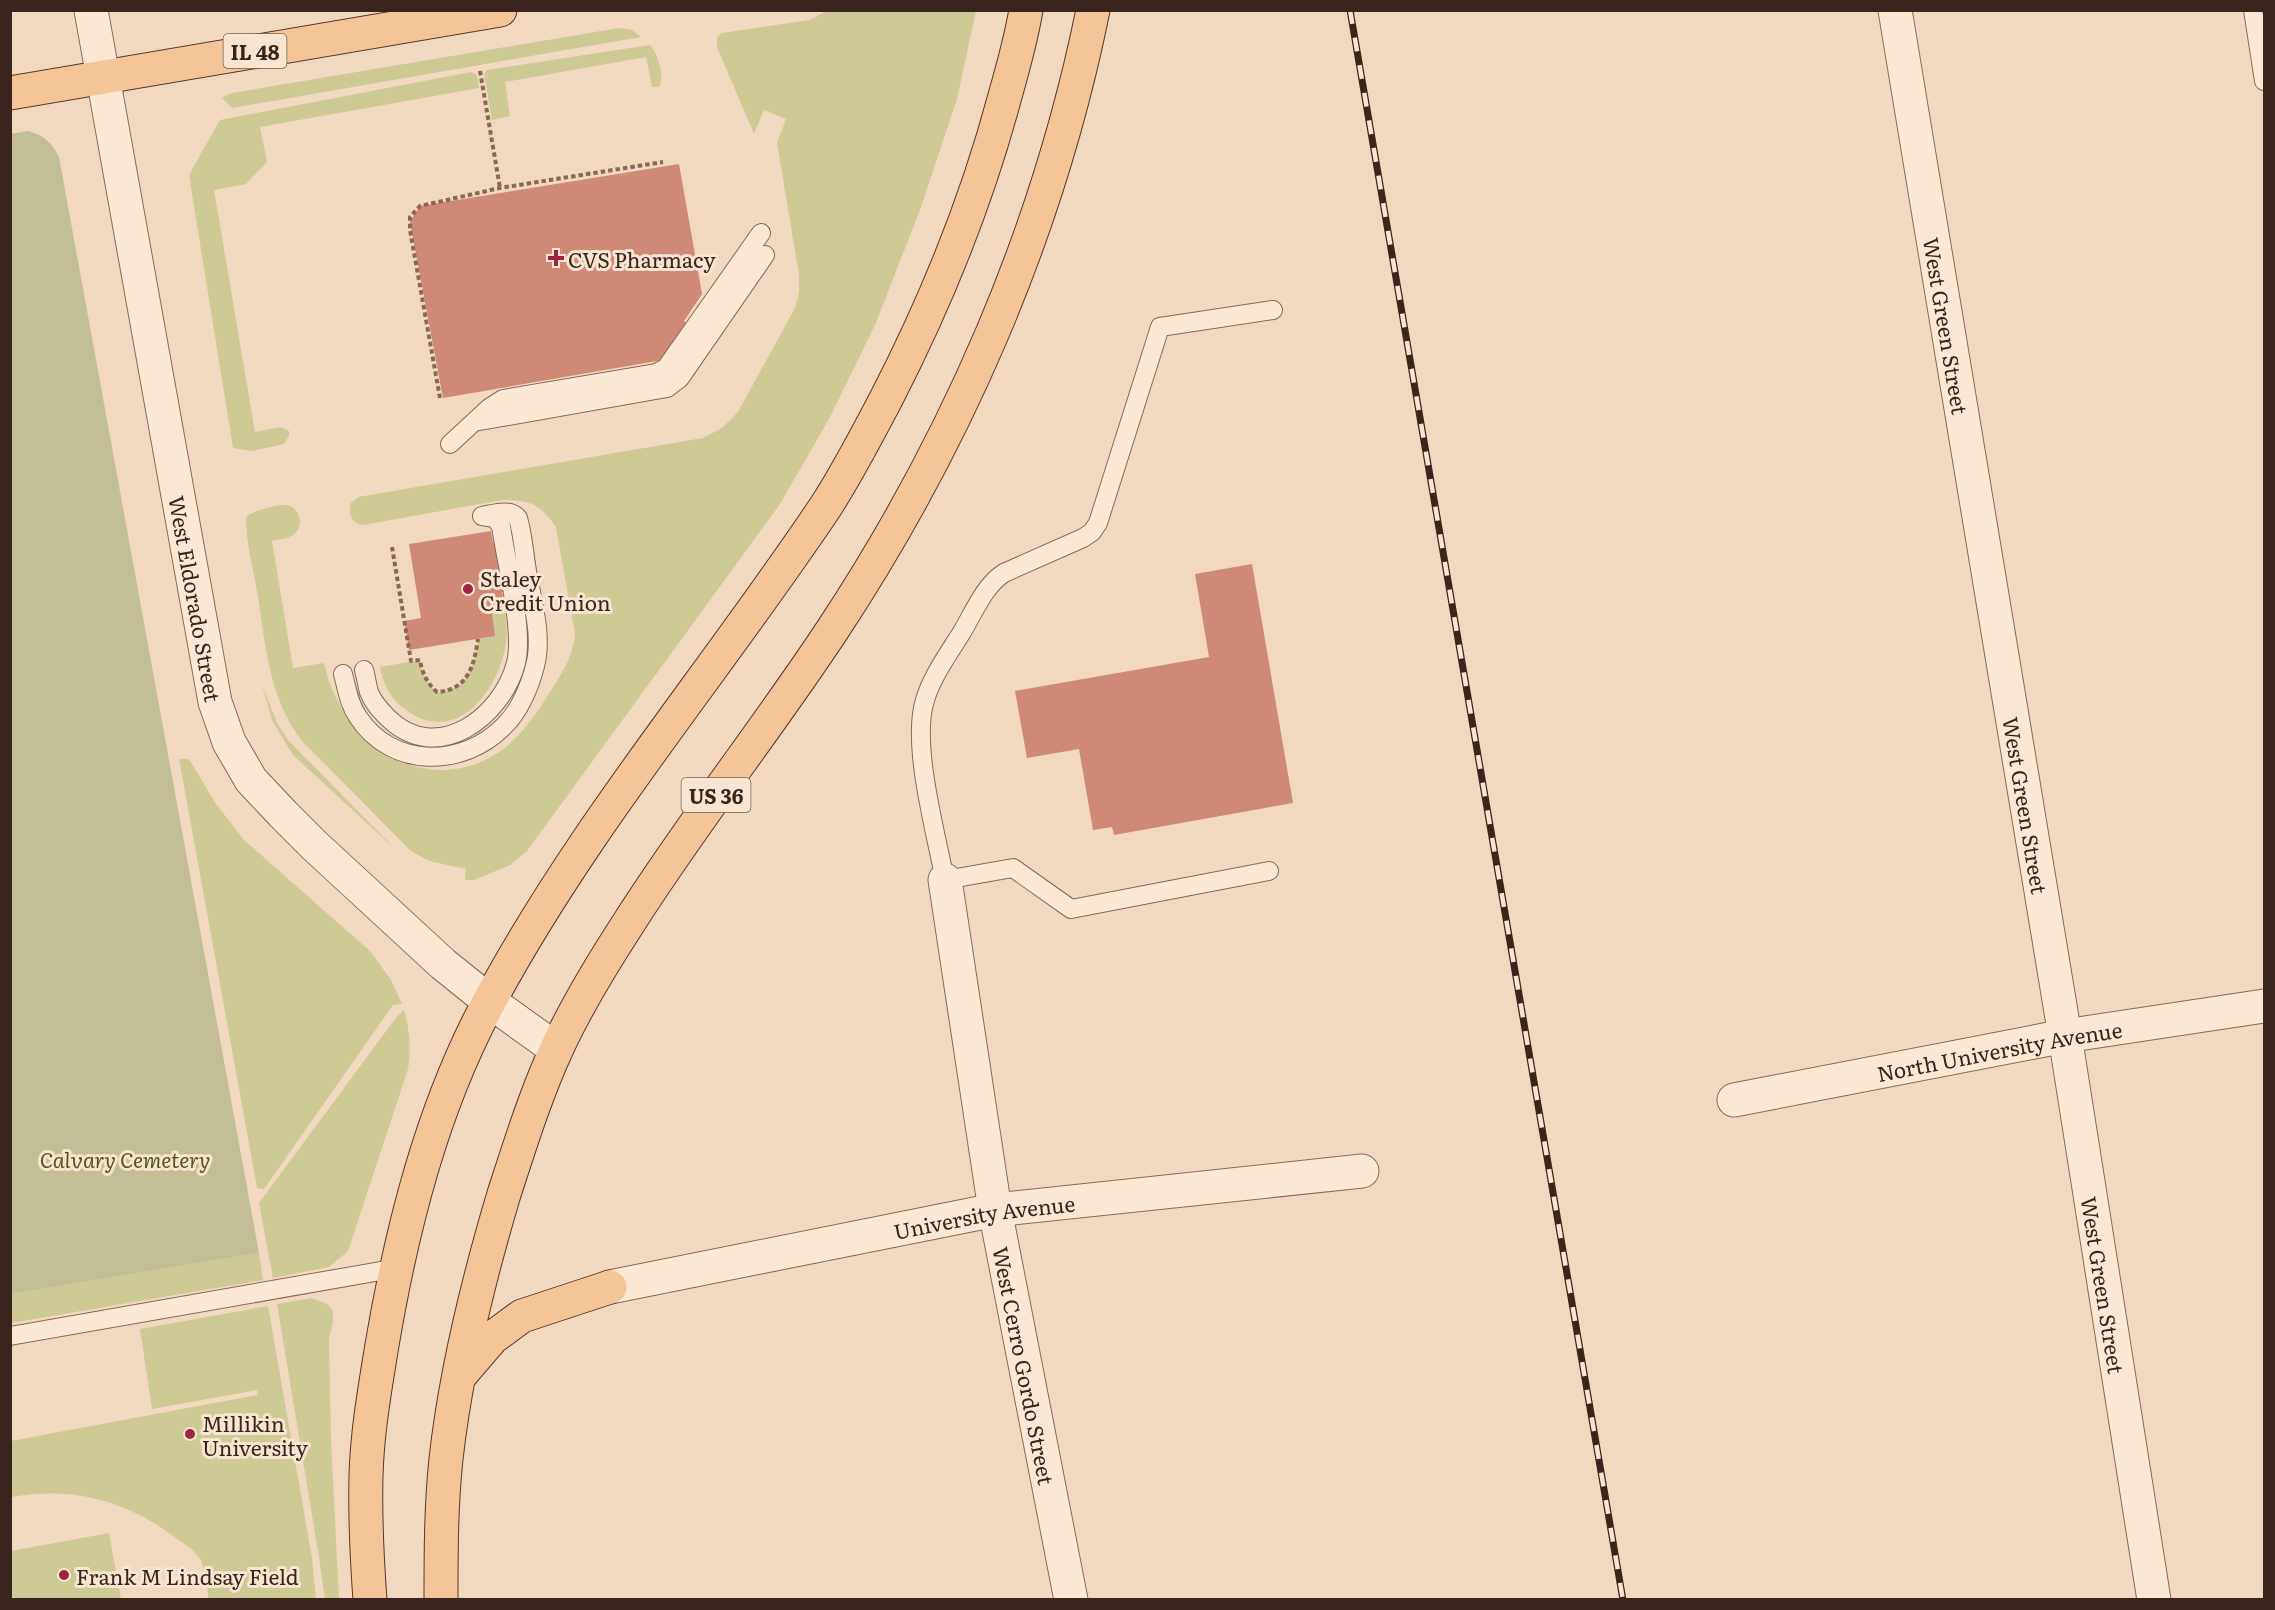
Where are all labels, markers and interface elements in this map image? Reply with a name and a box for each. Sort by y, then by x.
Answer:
road number: IL 48 [224,34,286,68]
street label: West Green Street [1917,235,1977,417]
place label: CVS Pharmacy [568,243,717,274]
marker: CVS Pharmacy [549,251,563,265]
street label: West Eldorado Street [163,493,230,705]
place label: Staley Credit Union [480,562,611,617]
marker: Staley Credit Union [461,582,475,596]
street label: West Green Street [1997,714,2057,896]
road number: US 36 [682,778,750,812]
street label: North University Avenue [1874,1012,2124,1088]
park label: Calvary Cemetery [40,1143,210,1174]
street label: University Avenue [890,1186,1077,1246]
street label: West Green Street [2075,1194,2134,1376]
street label: West Cerro Gordo Street [987,1244,1064,1488]
place label: Millikin University [202,1407,309,1462]
marker: Millikin University [183,1427,197,1441]
place label: Frank M Lindsay Field [76,1560,299,1591]
marker: Frank M Lindsay Field [57,1568,71,1582]

